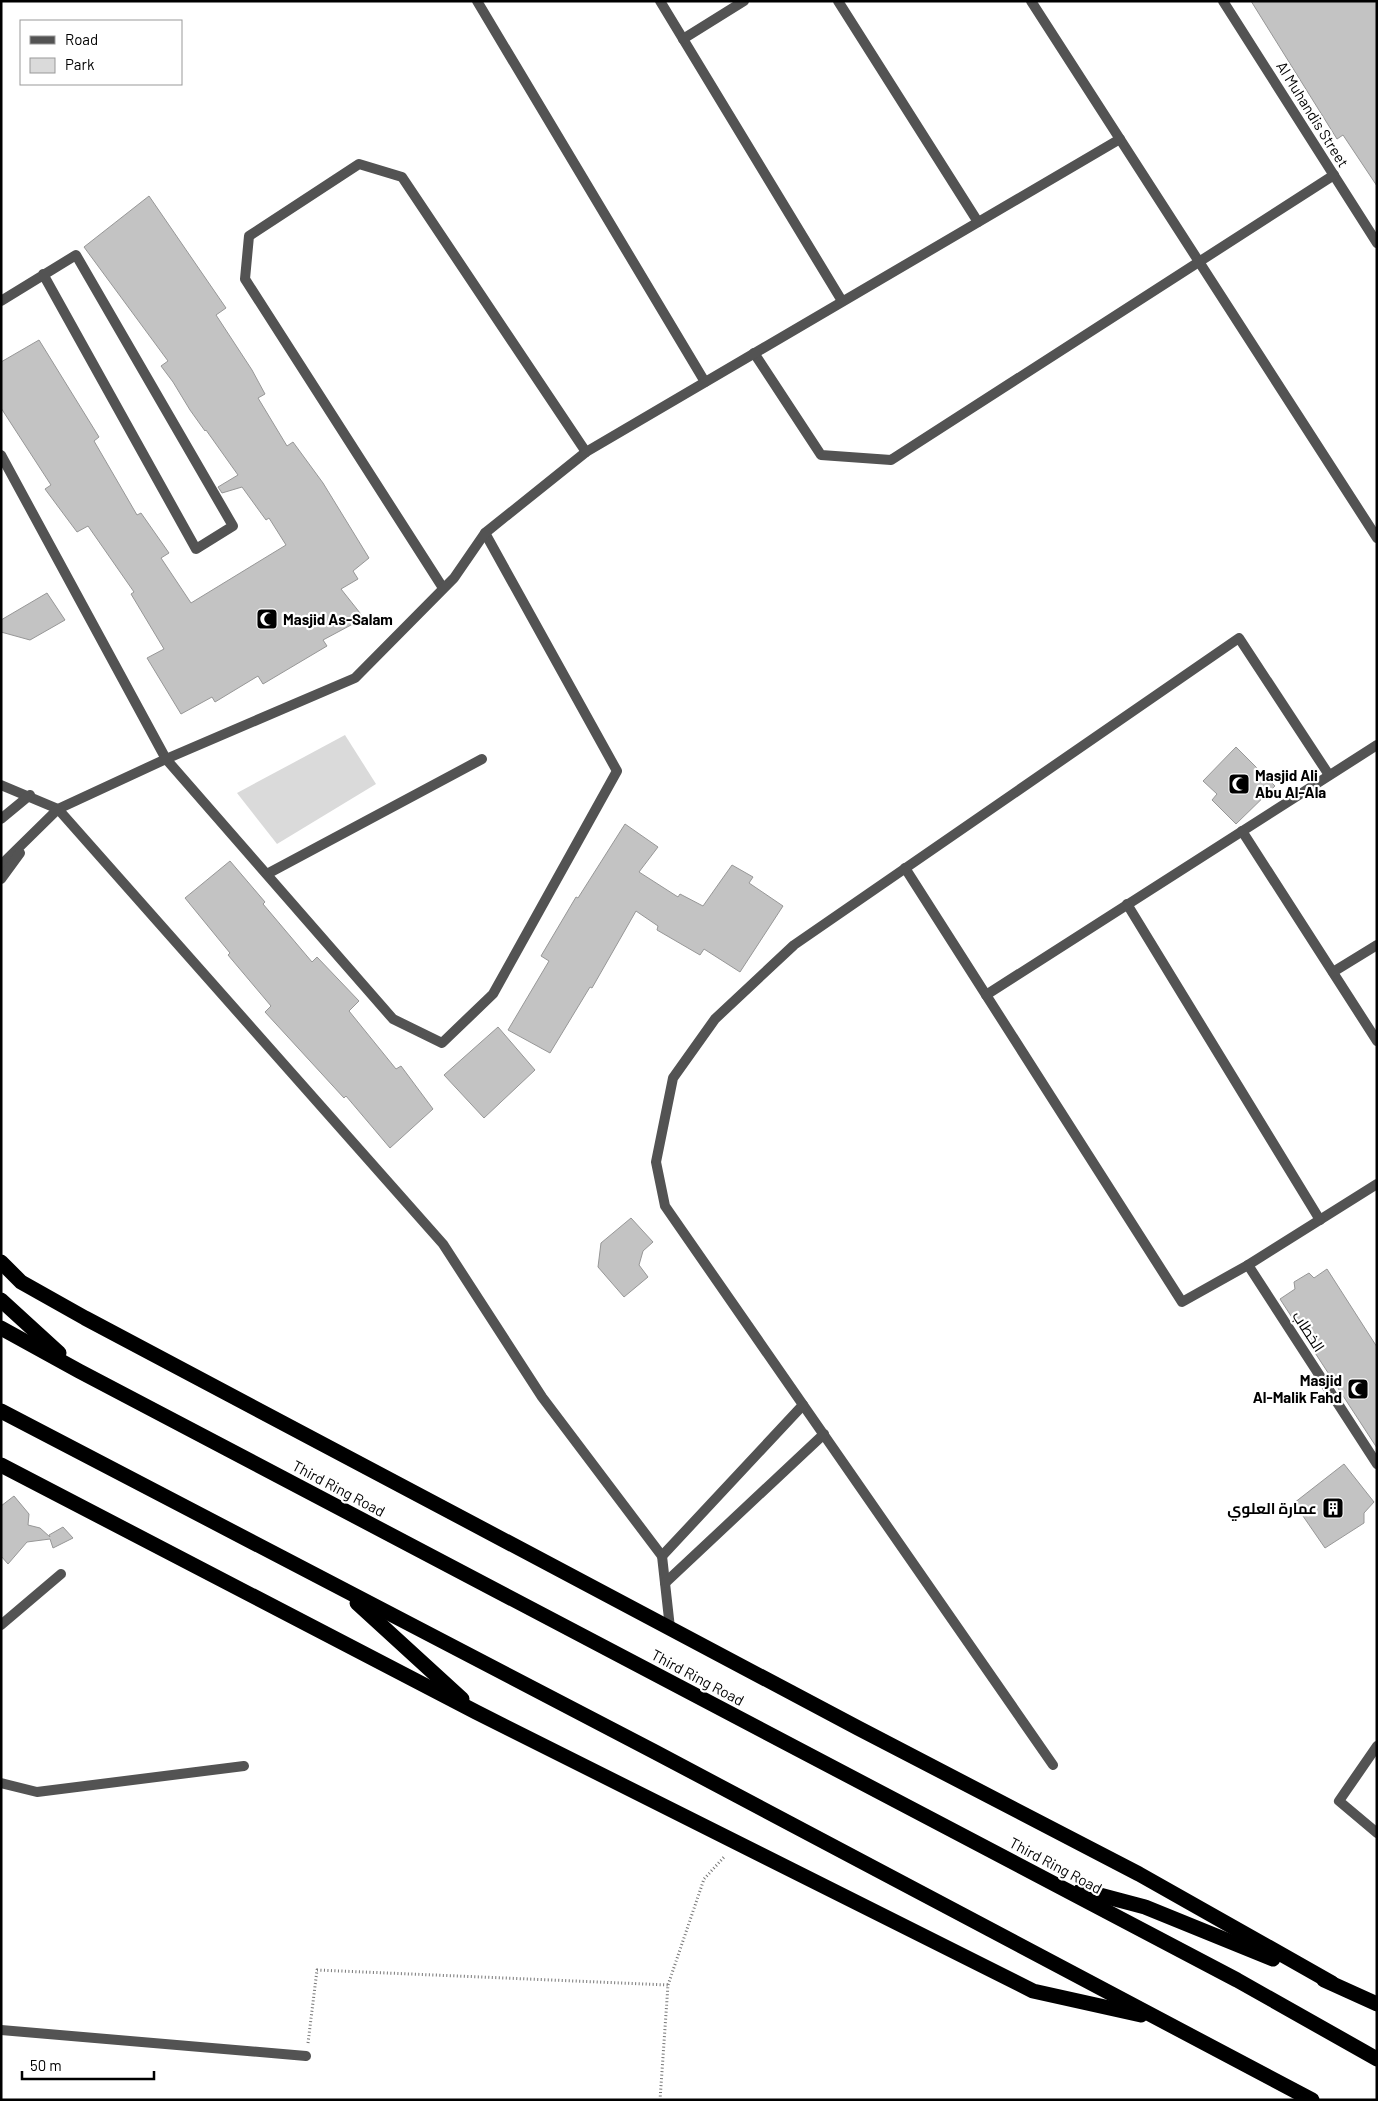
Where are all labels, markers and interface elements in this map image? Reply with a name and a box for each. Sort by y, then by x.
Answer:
legend [20,20,182,85]
text: Road [65,30,98,48]
text: Park [65,55,95,73]
street label: Al Muhandis Street [1273,58,1353,170]
mosque icon: Masjid As-Salam [255,607,279,631]
place label: Masjid As-Salam [283,610,393,628]
place label: Masjid Ali Abu Al-Ala [1255,766,1326,801]
mosque icon: Masjid Ali Abu Al-Ala [1227,772,1251,796]
street label: الخطاب [1289,1307,1329,1355]
place label: Masjid Al-Malik Fahd [1253,1371,1342,1406]
mosque icon: Masjid Al-Malik Fahd [1346,1377,1370,1401]
street label: Third Ring Road [290,1456,388,1520]
building icon: عمارة العلوي [1321,1496,1345,1520]
place label: عمارة العلوي [1227,1499,1317,1521]
street label: Third Ring Road [649,1645,747,1709]
street label: Third Ring Road [1007,1833,1105,1897]
scale bar [22,2048,155,2080]
text: 50 m [30,2056,62,2074]

